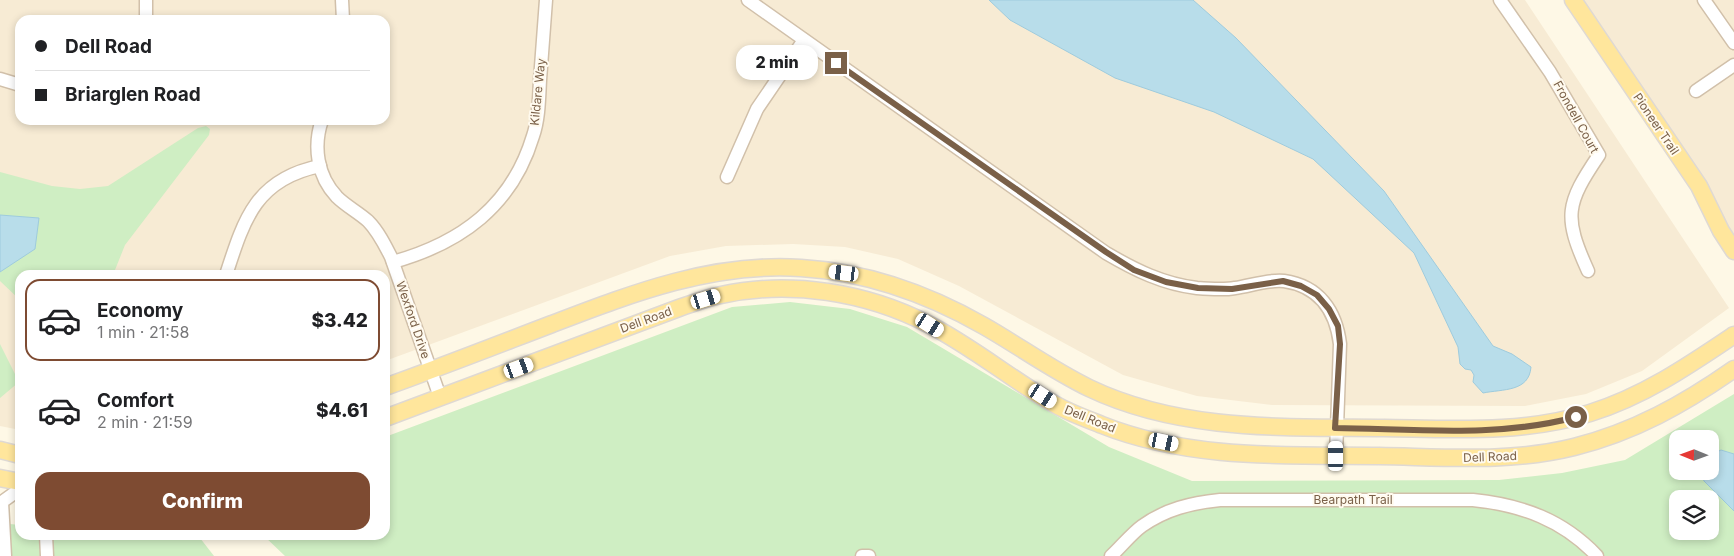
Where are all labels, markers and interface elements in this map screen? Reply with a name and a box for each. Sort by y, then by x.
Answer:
text: Dell Road [65,35,152,58]
callout: 2 min [736,46,818,80]
text: 2 min [755,52,799,72]
route end [825,52,847,74]
street label: Kildare Way [527,57,549,126]
street label: Frondell Court [1550,78,1603,156]
text: Briarglen Road [65,83,201,106]
street label: Pioneer Trail [1630,90,1682,157]
car [828,264,859,282]
street label: Wexford Drive [393,279,434,360]
car [689,287,722,311]
icon: car [37,298,82,343]
text: Economy [97,299,183,322]
street label: Dell Road [618,303,674,336]
text: $3.42 [311,309,368,332]
car [913,311,946,339]
text: 1 min · 21:58 [97,322,189,342]
car [502,356,535,380]
car [1026,382,1059,410]
icon: car [37,388,82,433]
text: Comfort [97,389,174,412]
text: $4.61 [316,399,368,422]
street label: Dell Road [1062,402,1118,436]
route start [1565,406,1587,428]
text: 2 min · 21:59 [97,412,193,432]
north arrow [1669,430,1719,480]
map controls [1669,430,1719,540]
car [1147,432,1180,452]
car [1328,441,1343,471]
street label: Dell Road [1463,448,1517,465]
button: Confirm [35,472,370,530]
button: layers [1669,490,1719,540]
street label: Bearpath Trail [1313,492,1393,507]

